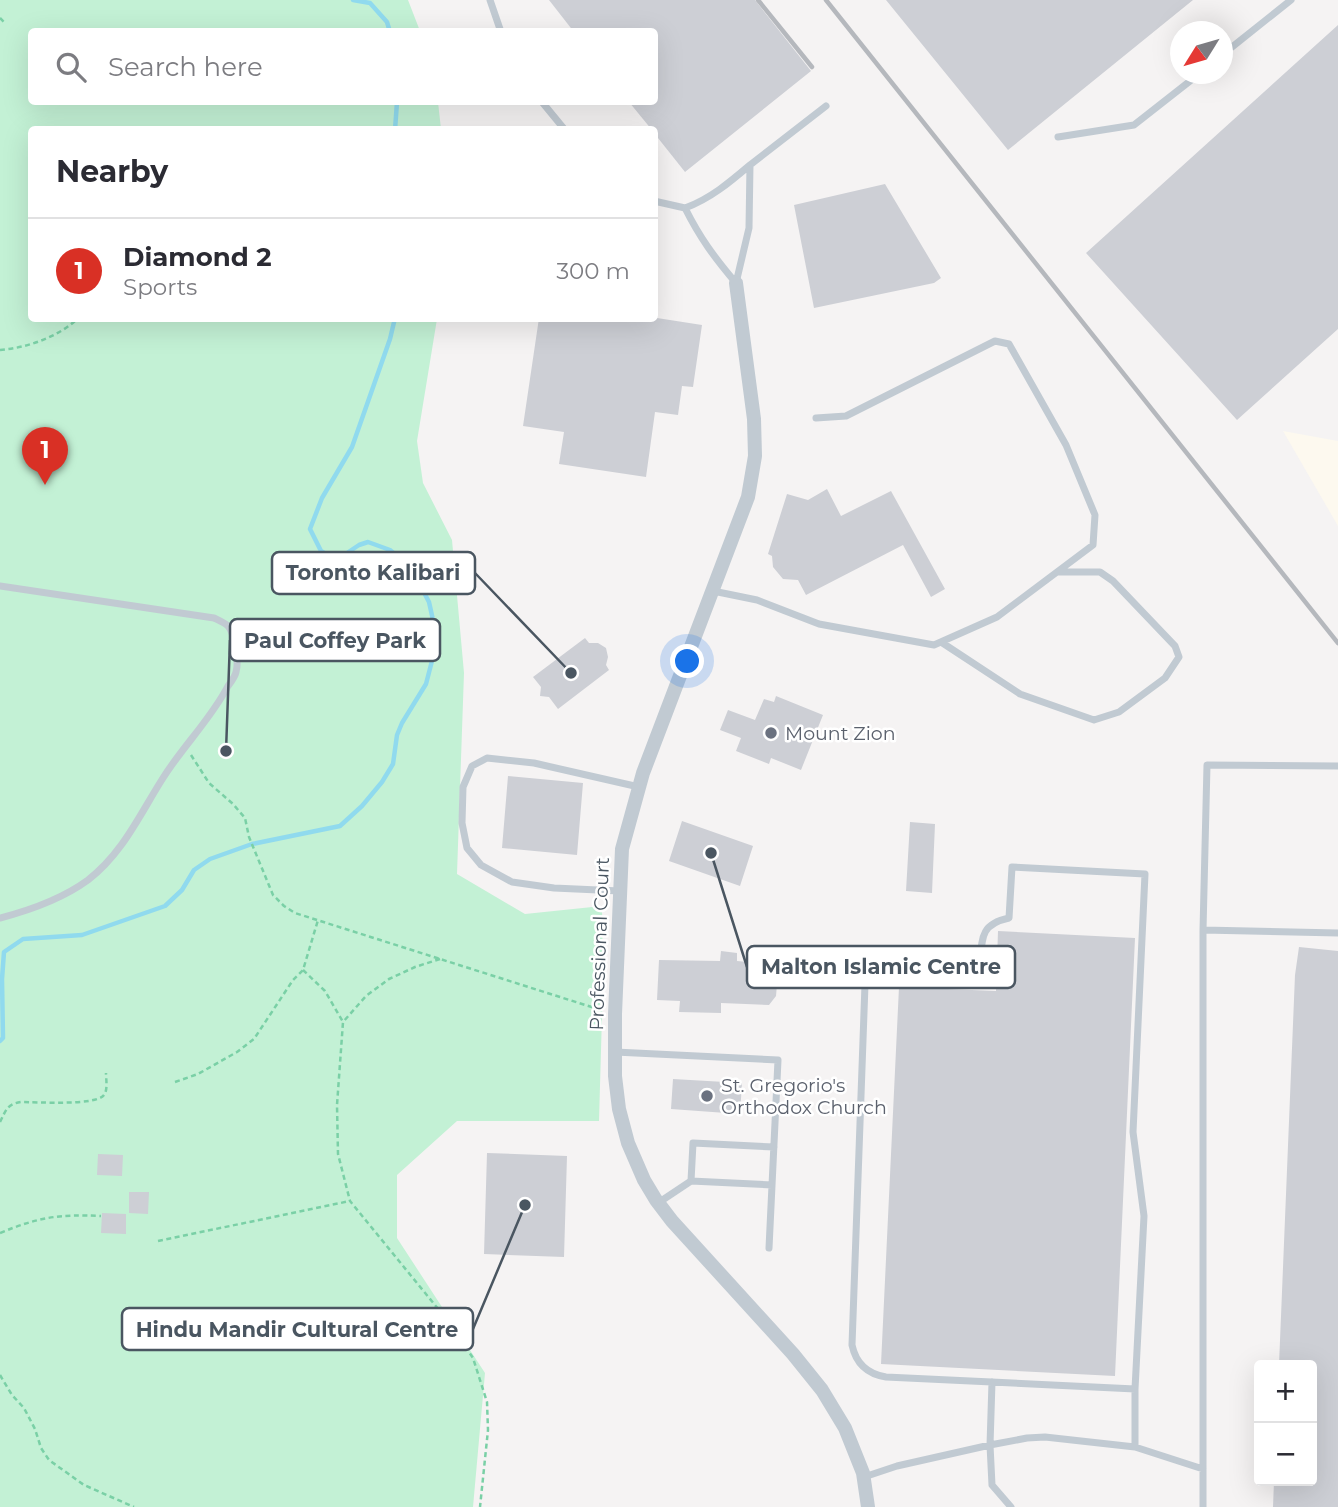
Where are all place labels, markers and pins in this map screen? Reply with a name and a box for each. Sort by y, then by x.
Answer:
pin: 1 [22,427,68,485]
callout: Toronto Kalibari [272,552,475,594]
callout: Paul Coffey Park [230,619,440,661]
place label: Mount Zion [785,722,896,745]
marker: Mount Zion [763,725,779,741]
callout: Malton Islamic Centre [747,946,1015,988]
place label: St. Gregorio's Orthodox Church [721,1074,887,1119]
marker: St. Gregorio's Orthodox Church [699,1088,715,1104]
callout: Hindu Mandir Cultural Centre [122,1308,473,1350]

